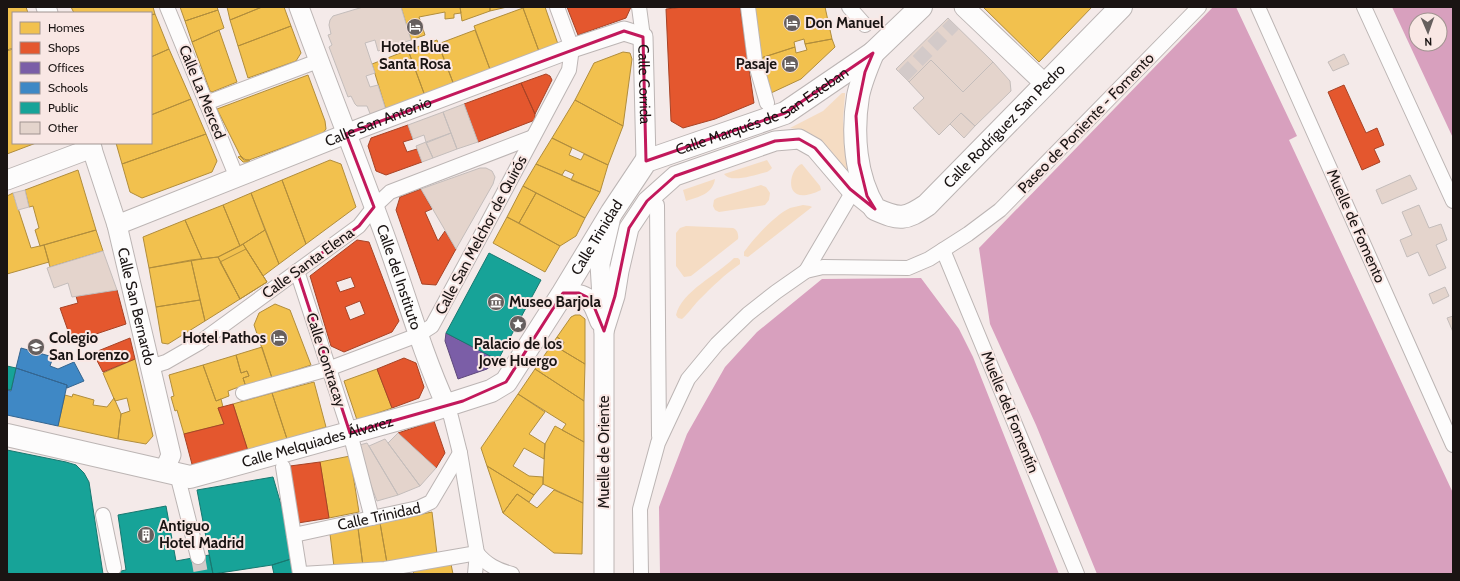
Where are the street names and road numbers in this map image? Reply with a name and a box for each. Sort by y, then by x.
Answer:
street label: Calle La Merced [175,42,229,142]
street label: Calle Corrida [634,44,654,125]
street label: Paseo de Poniente - Fomento [1014,49,1158,197]
street label: Calle Rodríguez San Pedro [940,60,1069,192]
street label: Calle Marqués de San Esteban [673,63,852,159]
street label: Calle San Antonio [322,93,434,150]
street label: Calle San Melchor de Quirós [431,152,531,318]
street label: Muelle de Fomento [1323,166,1389,286]
street label: Calle Trinidad [567,197,626,278]
street label: Calle del Instituto [372,222,425,332]
street label: Calle Santa Elena [258,223,358,302]
street label: Calle San Bernardo [114,246,159,367]
street label: Calle Contracay [302,311,350,410]
street label: Muelle del Fomentín [977,349,1043,475]
street label: Muelle de Oriente [595,395,613,508]
street label: Calle Melquiades Álvarez [240,412,395,471]
street label: Calle Trinidad [336,499,422,534]

